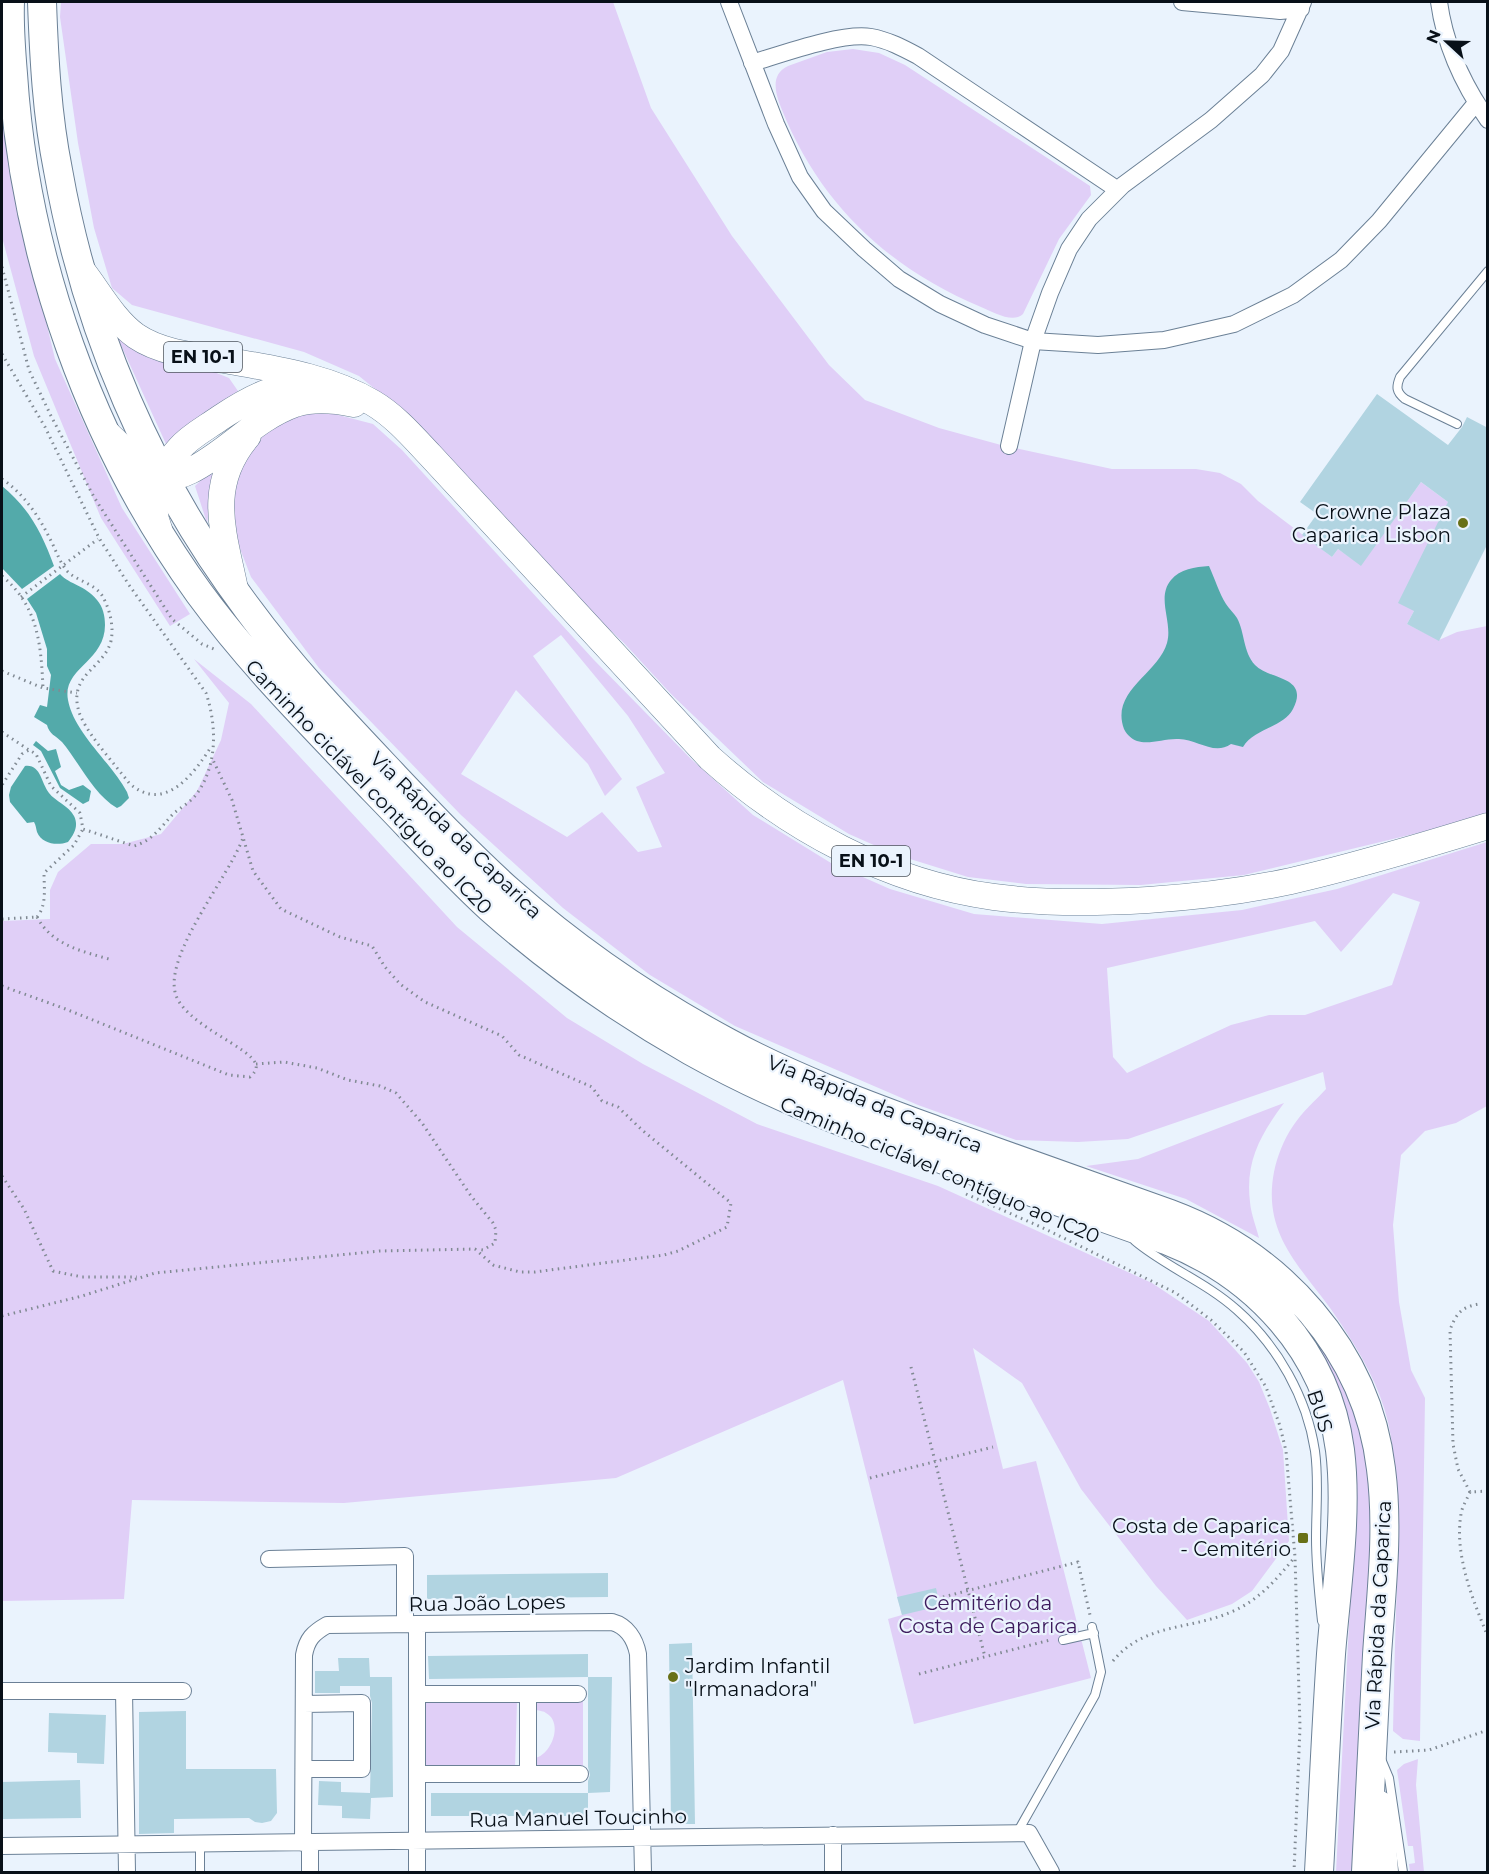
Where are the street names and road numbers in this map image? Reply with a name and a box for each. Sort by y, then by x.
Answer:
road number: EN 10-1 [164,342,242,372]
street label: Caminho ciclável contíguo ao IC20 [241,655,497,919]
street label: Via Rápida da Caparica [365,747,547,923]
road number: EN 10-1 [832,846,910,876]
street label: Via Rápida da Caparica [764,1050,986,1158]
street label: Caminho ciclável contíguo ao IC20 [777,1092,1103,1248]
street label: BUS [1302,1387,1338,1435]
street label: Via Rápida da Caparica [1360,1500,1396,1730]
street label: Rua João Lopes [409,1590,566,1616]
street label: Rua Manuel Toucinho [469,1804,687,1832]

